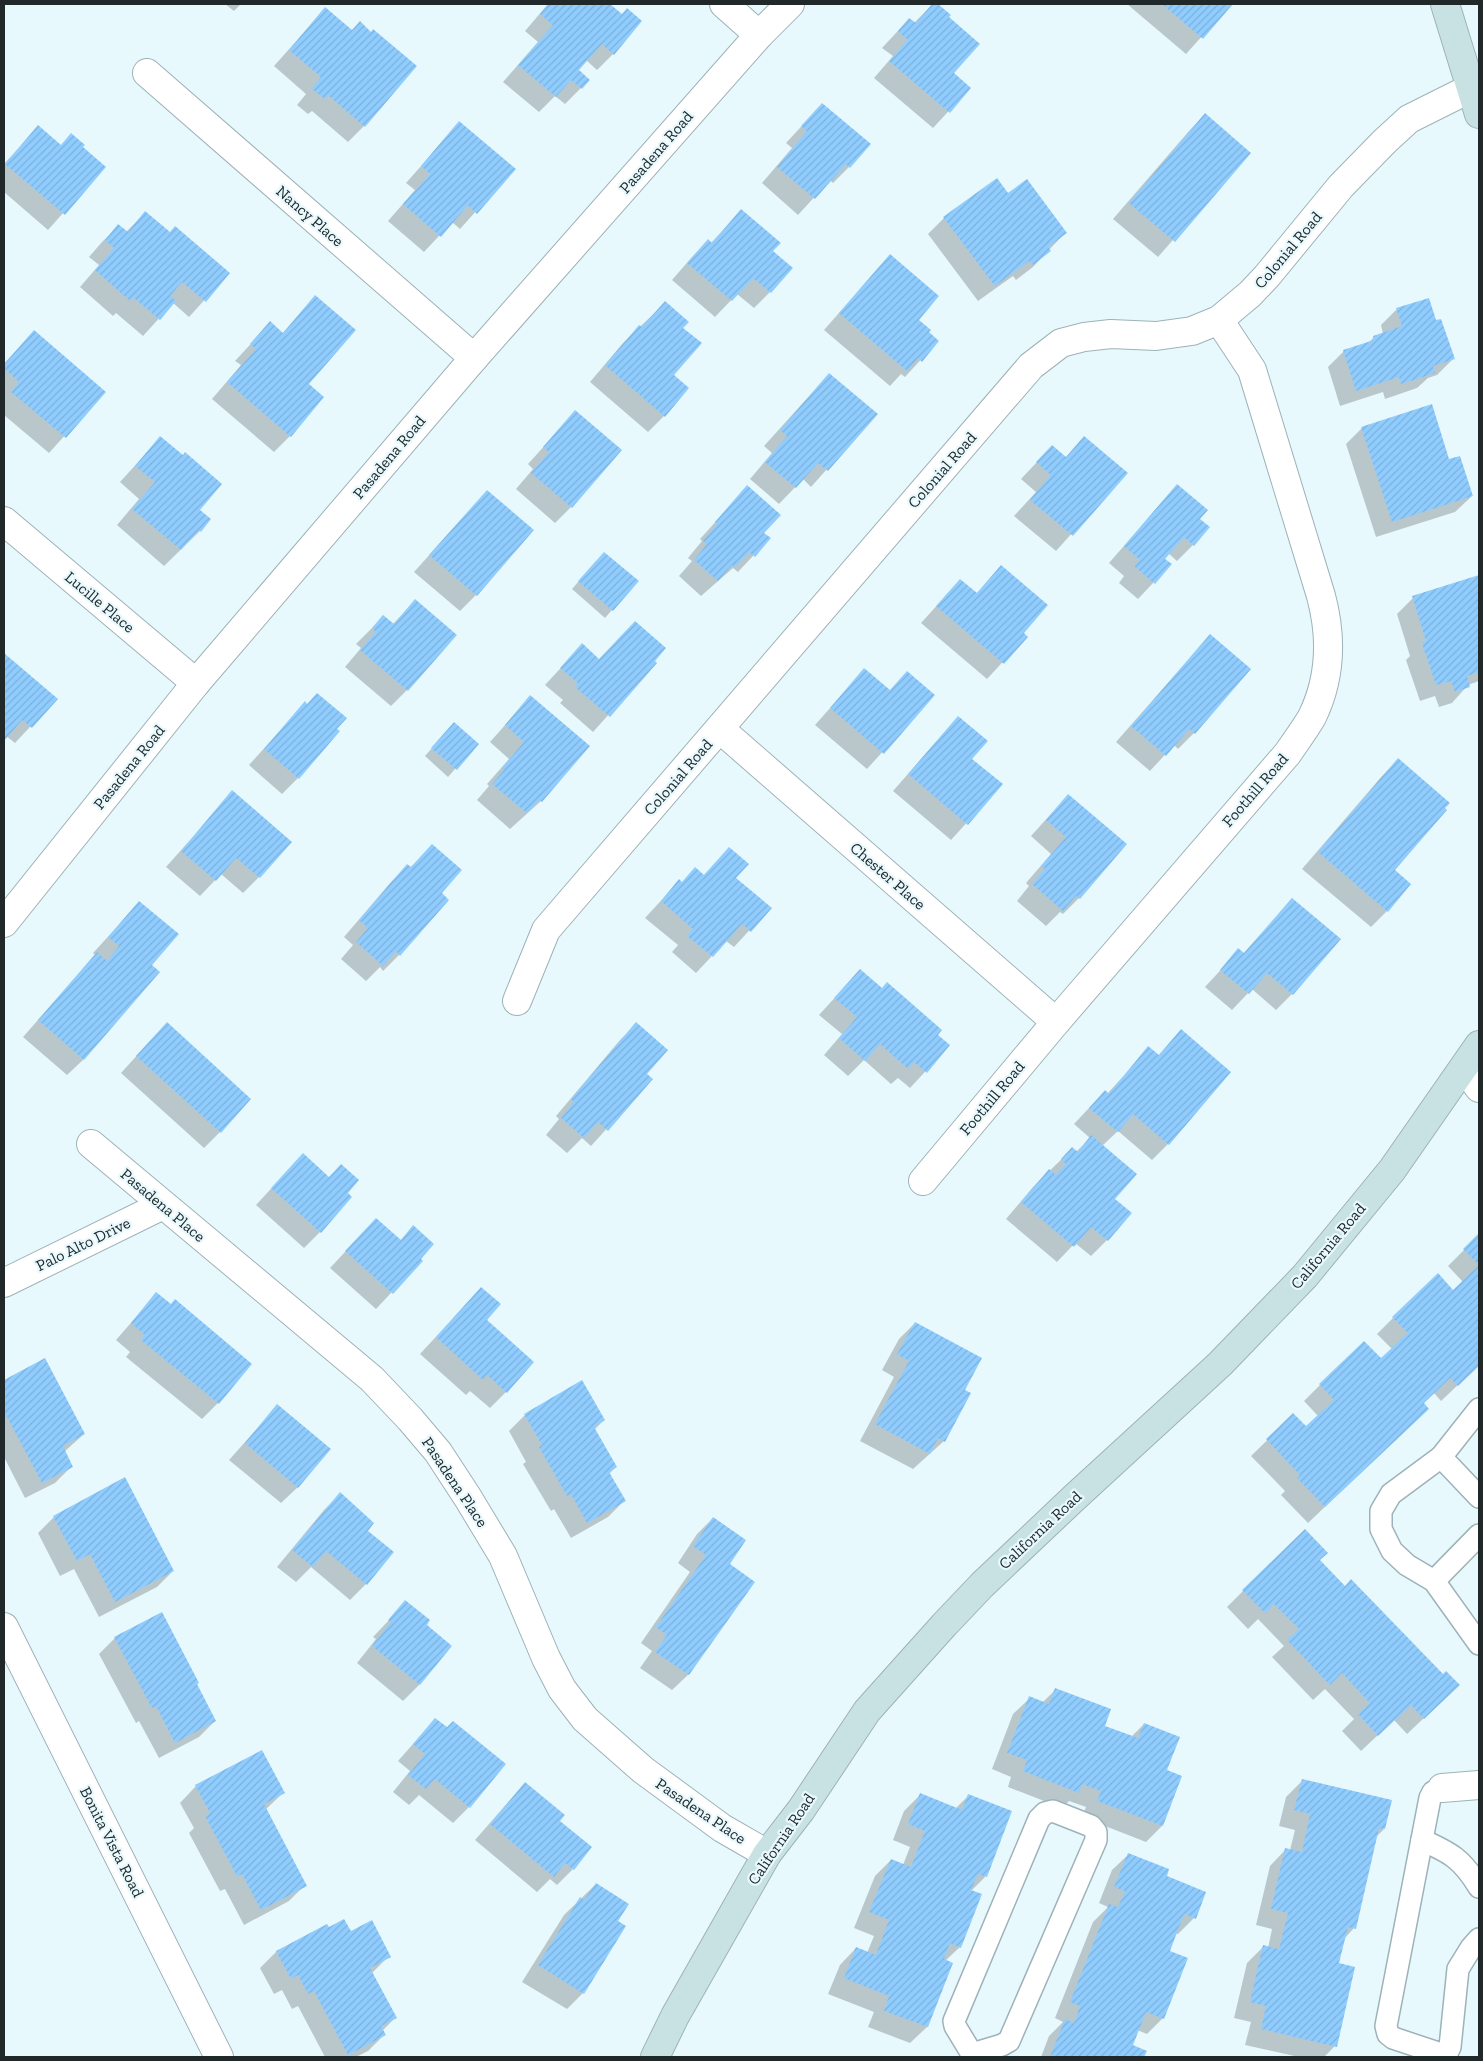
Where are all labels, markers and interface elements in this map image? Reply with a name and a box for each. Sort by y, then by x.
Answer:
street label: Pasadena Road [615,107,697,197]
street label: Nancy Place [272,182,348,250]
street label: Colonial Road [1250,207,1326,292]
street label: Pasadena Road [349,411,429,502]
street label: Colonial Road [904,428,980,512]
street label: Lucille Place [61,567,139,637]
street label: Pasadena Road [89,721,169,813]
street label: Colonial Road [640,735,716,819]
street label: Foothill Road [1218,749,1292,831]
street label: Chester Place [846,838,930,914]
street label: Foothill Road [955,1057,1029,1139]
street label: Pasadena Place [117,1164,209,1246]
street label: California Road [1287,1199,1370,1293]
street label: Palo Alto Drive [33,1213,133,1275]
street label: Pasadena Place [418,1433,492,1531]
street label: California Road [995,1487,1085,1573]
street label: Pasadena Place [652,1774,750,1848]
street label: Bonita Vista Road [76,1784,148,1901]
street label: California Road [743,1790,819,1888]

